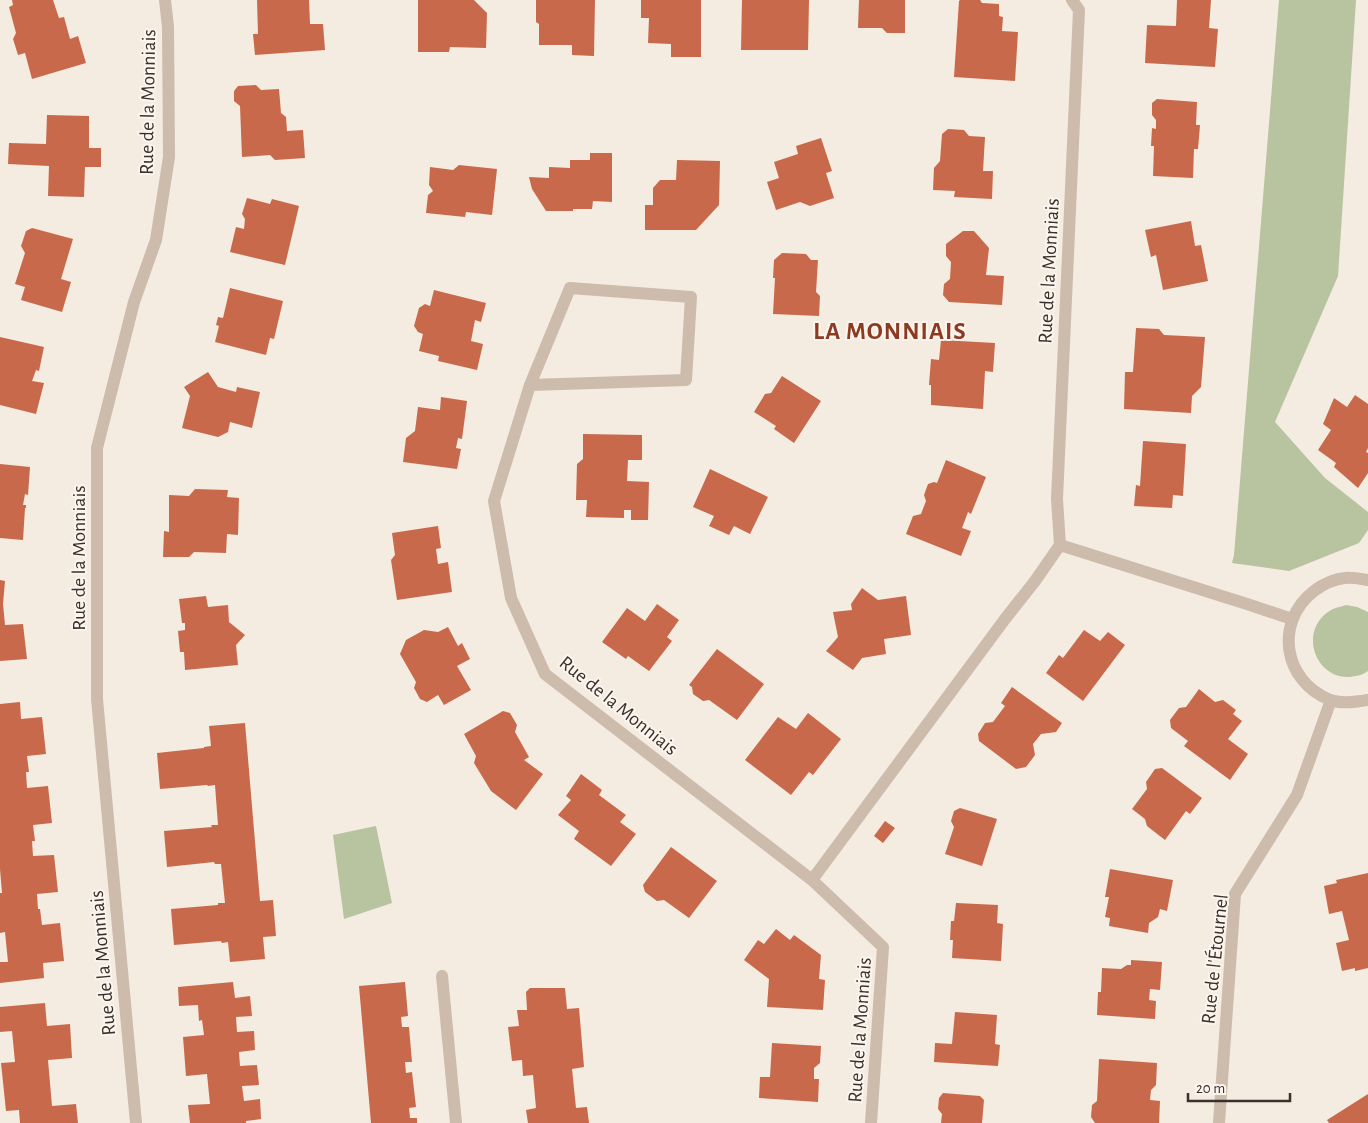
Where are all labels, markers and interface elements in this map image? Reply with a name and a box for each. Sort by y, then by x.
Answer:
street label: Rue de la Monniais [137,29,159,175]
street label: Rue de la Monniais [1035,198,1063,344]
district label: LA MONNIAIS [813,319,967,344]
street label: Rue de la Monniais [69,485,89,631]
street label: Rue de la Monniais [556,652,681,759]
street label: Rue de la Monniais [87,890,119,1036]
street label: Rue de l'Étournel [1197,893,1232,1025]
street label: Rue de la Monniais [845,957,875,1103]
scale bar [1188,1070,1290,1102]
text: 20 m [1196,1081,1225,1096]

